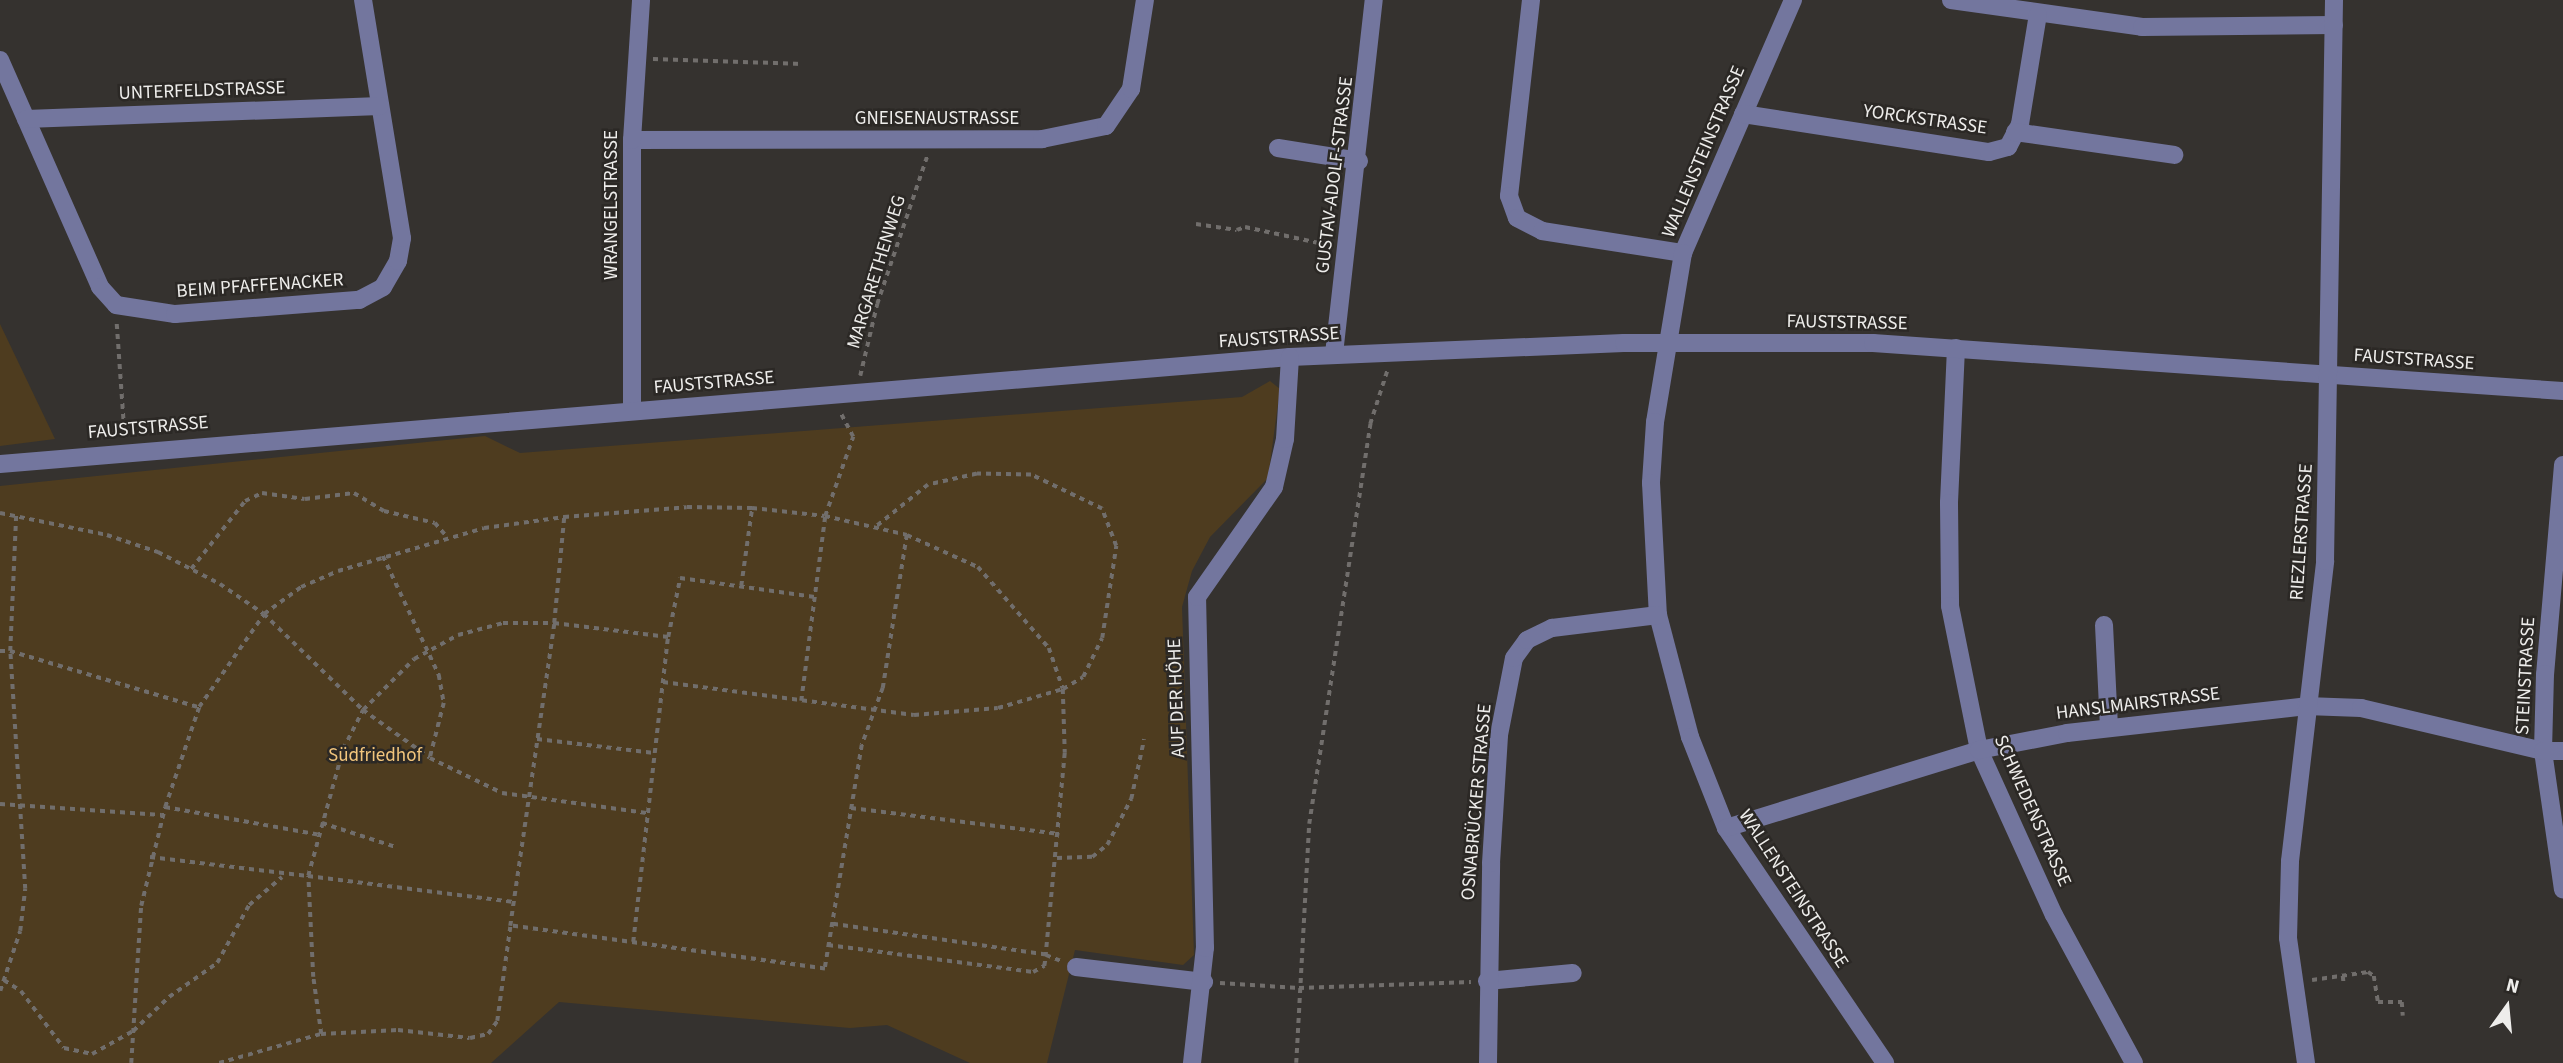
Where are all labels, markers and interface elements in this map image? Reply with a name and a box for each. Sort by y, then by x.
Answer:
street label: WALLENSTEINSTRASSE [1657,63,1751,241]
street label: GUSTAV-ADOLF-STRASSE [1312,75,1358,275]
street label: UNTERFELDSTRASSE [118,77,286,105]
street label: YORCKSTRASSE [1862,100,1988,140]
street label: GNEISENAUSTRASSE [855,108,1019,130]
street label: WRANGELSTRASSE [601,130,623,280]
street label: MARGARETHENWEG [843,193,911,351]
street label: BEIM PFAFFENACKER [176,269,344,303]
street label: FAUSTSTRASSE [1786,311,1908,335]
street label: FAUSTSTRASSE [1218,322,1340,354]
street label: FAUSTSTRASSE [2353,344,2475,376]
street label: FAUSTSTRASSE [653,366,775,400]
street label: FAUSTSTRASSE [87,411,209,445]
street label: RIEZLERSTRASSE [2286,463,2318,601]
street label: STEINSTRASSE [2512,616,2540,736]
street label: AUF DER HÖHE [1164,638,1190,758]
street label: HANSLMAIRSTRASSE [2055,683,2221,725]
street label: OSNABRÜCKER STRASSE [1457,703,1497,901]
street label: SCHWEDENSTRASSE [1988,732,2076,890]
park label: Südfriedhof [328,745,422,767]
street label: WALLENSTEINSTRASSE [1733,805,1853,973]
north arrow [2472,972,2542,1042]
text: N [2503,972,2522,1001]

